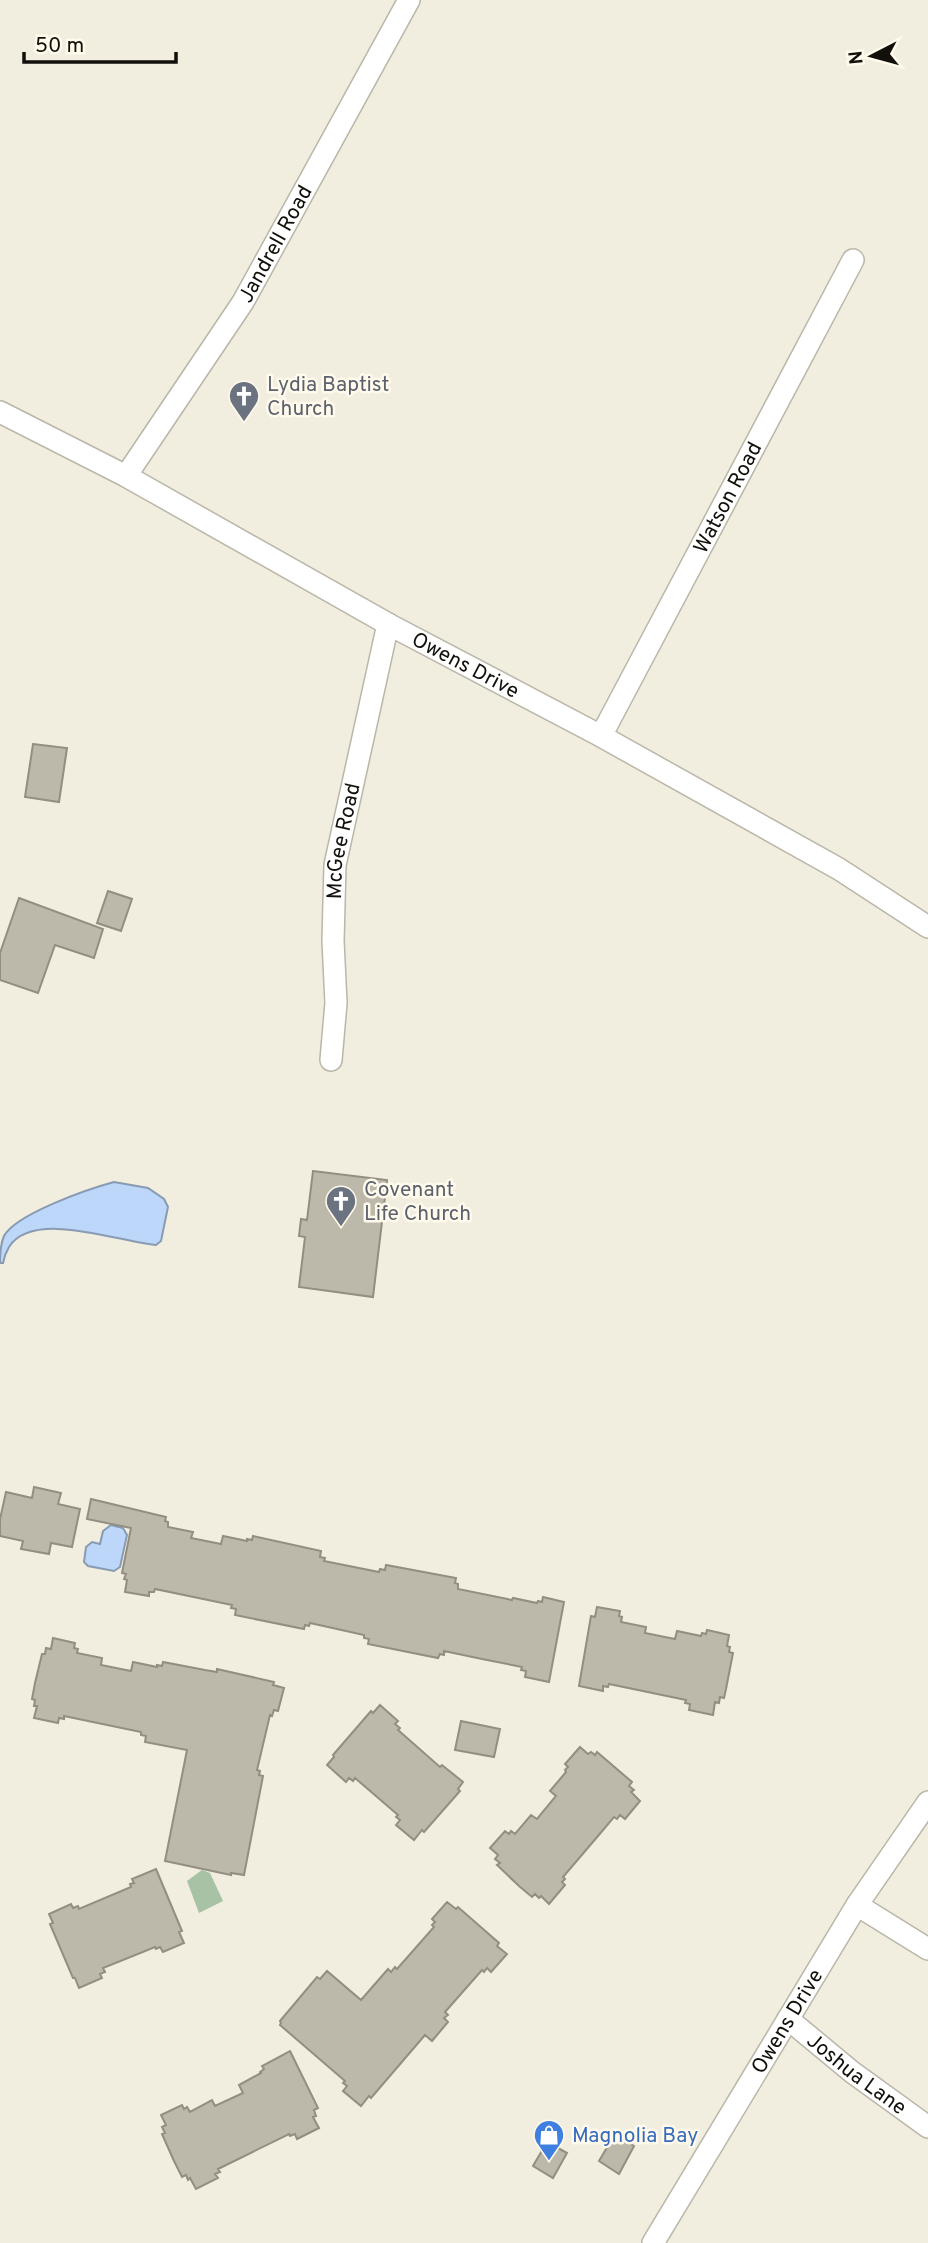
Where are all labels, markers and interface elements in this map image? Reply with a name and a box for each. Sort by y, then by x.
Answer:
scale bar [24,21,177,65]
north arrow [837,21,907,91]
text: 50 m [35,33,84,60]
text: N [844,50,870,66]
street label: Jandrell Road [233,181,319,308]
place label: Lydia Baptist Church [267,372,389,423]
church icon: Lydia Baptist Church [227,379,261,423]
street label: Watson Road [688,438,769,558]
street label: Owens Drive [407,627,523,706]
street label: McGee Road [322,781,368,900]
place label: Covenant Life Church [364,1177,471,1228]
church icon: Covenant Life Church [324,1184,358,1228]
street label: Owens Drive [746,1965,830,2079]
street label: Joshua Lane [800,2028,911,2122]
shop icon: Magnolia Bay [532,2118,566,2162]
place label: Magnolia Bay [572,2123,698,2150]

